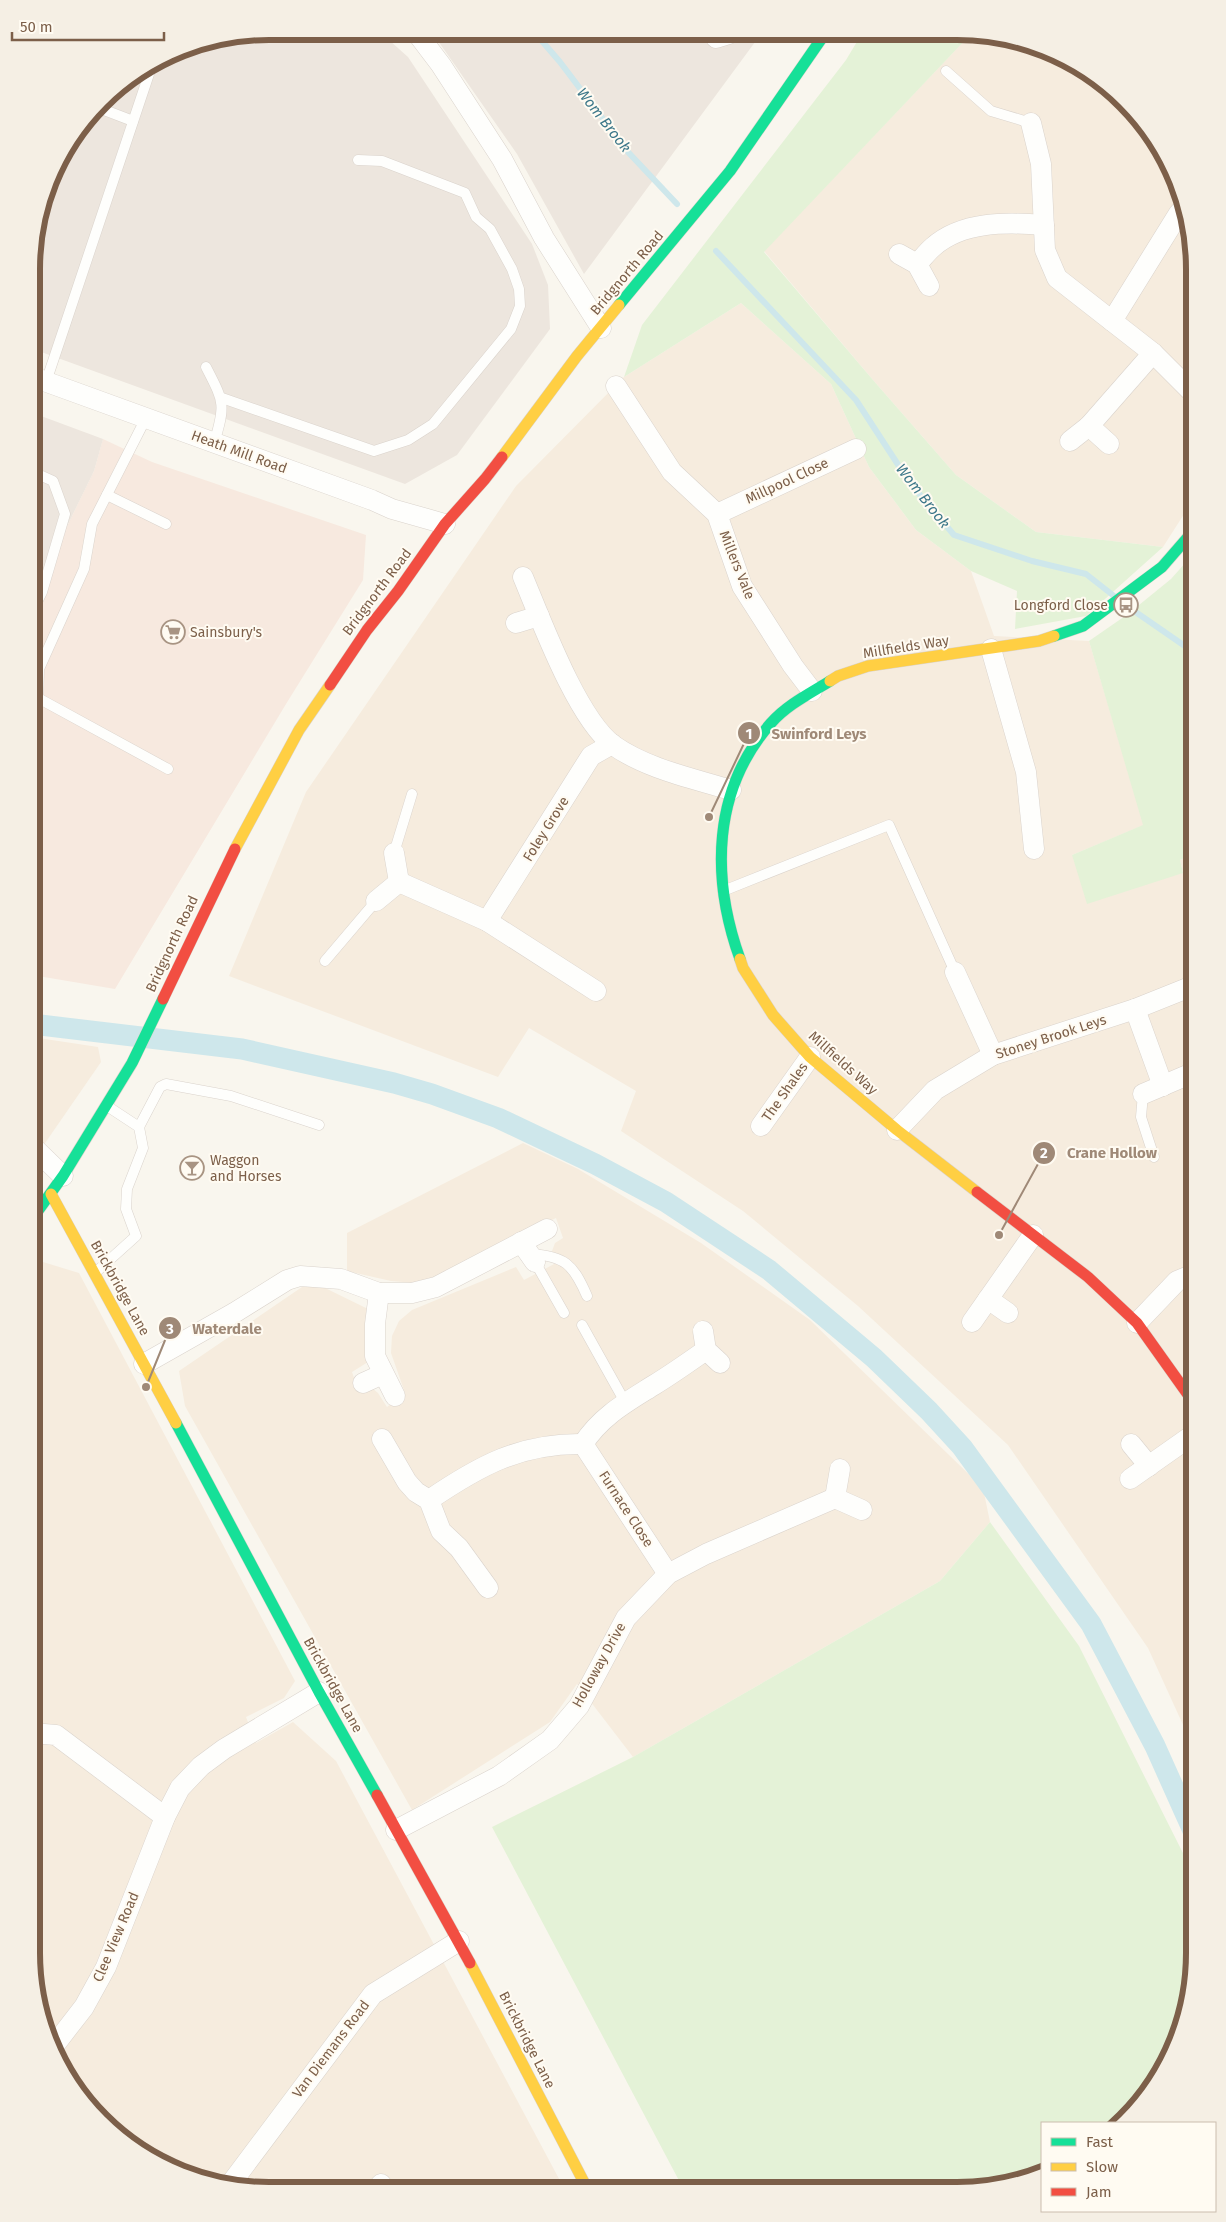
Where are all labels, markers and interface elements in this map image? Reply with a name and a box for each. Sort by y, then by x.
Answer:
scale bar [12,10,165,42]
text: 50 m [20,18,53,36]
water label: Wom Brook [573,84,635,156]
street label: Bridgnorth Road [587,227,667,319]
street label: Heath Mill Road [189,427,289,477]
street label: Millpool Close [743,454,831,508]
water label: Wom Brook [892,460,954,532]
street label: Millers Vale [716,528,758,602]
street label: Bridgnorth Road [339,545,415,639]
bus stop icon: Longford Close [1113,592,1139,618]
place label: Longford Close [1014,597,1108,614]
supermarket icon: Sainsbury's [160,619,186,645]
place label: Sainsbury's [190,624,263,641]
street label: Millfields Way [862,632,950,662]
callout: Swinford Leys [736,718,876,748]
text: 1 [746,725,752,743]
text: Swinford Leys [771,725,867,743]
street label: Foley Grove [519,793,573,865]
street label: Bridgnorth Road [142,893,202,995]
street label: Stoney Brook Leys [994,1011,1109,1063]
street label: Millfields Way [805,1028,881,1098]
street label: The Shales [758,1059,812,1125]
callout: Crane Hollow [1032,1138,1167,1168]
text: 2 [1040,1144,1048,1162]
text: Crane Hollow [1067,1144,1158,1162]
place label: Waggon and Horses [210,1152,282,1185]
bar icon: Waggon and Horses [179,1155,205,1181]
street label: Brickbridge Lane [87,1237,153,1339]
callout: Waterdale [158,1313,272,1343]
text: 3 [165,1320,174,1338]
text: Waterdale [192,1320,262,1338]
street label: Furnace Close [595,1468,657,1550]
street label: Holloway Drive [569,1619,629,1711]
street label: Brickbridge Lane [300,1634,366,1736]
street label: Clee View Road [89,1889,143,1985]
street label: Brickbridge Lane [495,1989,559,2091]
street label: Van Diemans Road [289,1997,373,2101]
legend [1041,2122,1216,2212]
text: Fast [1086,2133,1113,2151]
text: Slow [1086,2158,1118,2176]
text: Jam [1086,2183,1112,2201]

